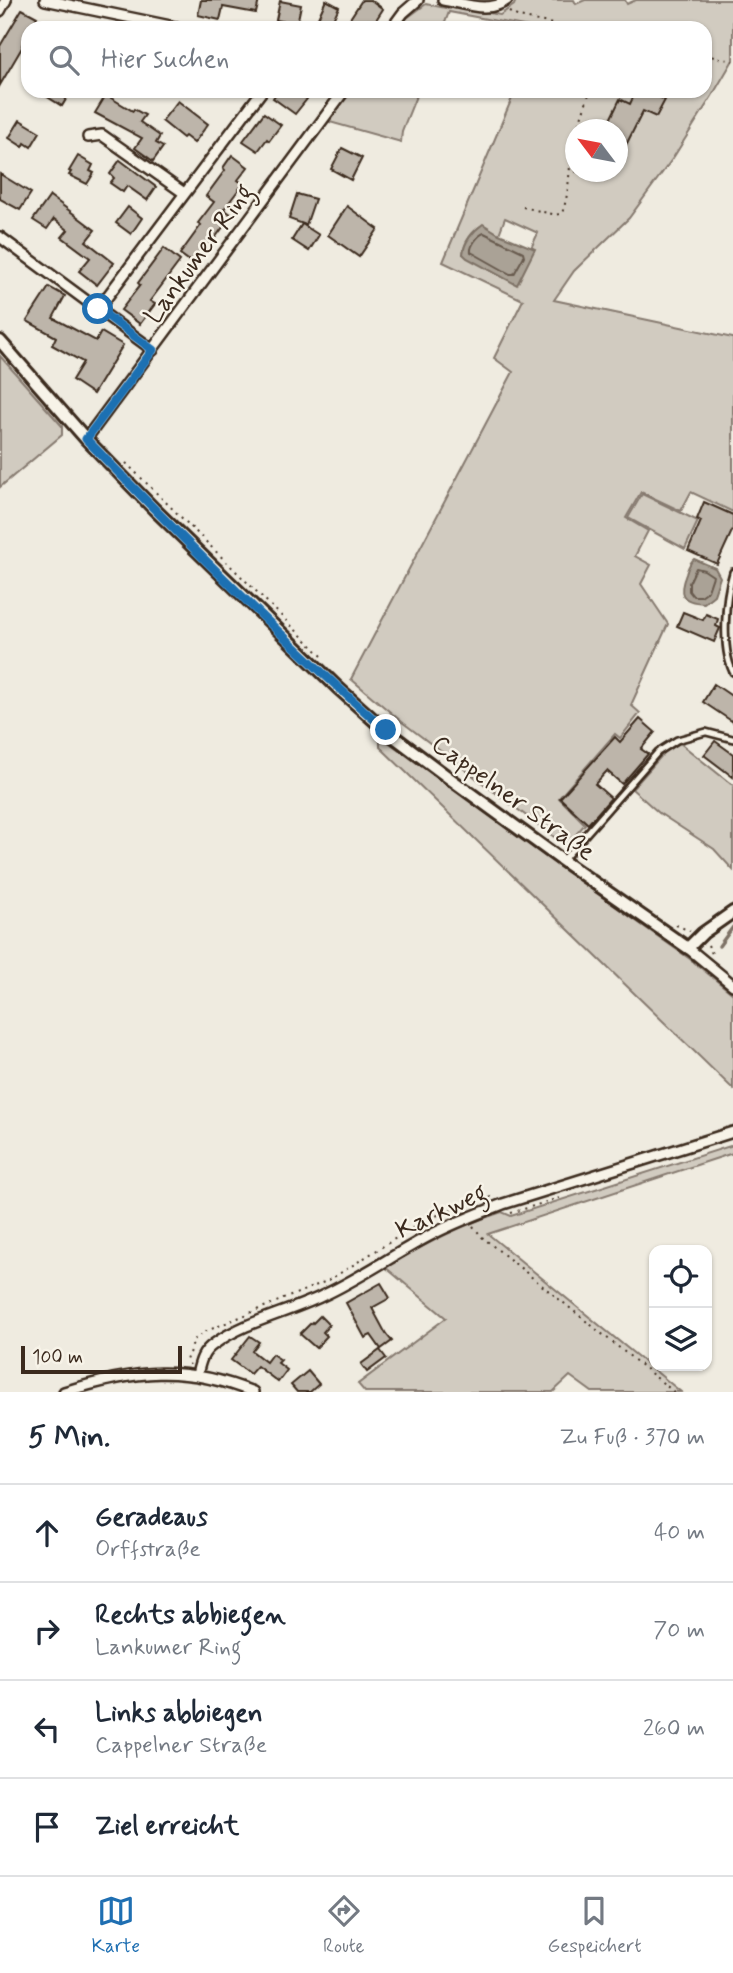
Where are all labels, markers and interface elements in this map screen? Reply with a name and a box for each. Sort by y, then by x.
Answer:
search box [21,21,712,98]
icon: search [45,41,83,79]
text: Hier suchen [101,43,229,77]
north arrow [565,119,628,182]
street label: Lankumer Ring [137,177,265,333]
route start [82,293,113,324]
route end [370,714,401,745]
street label: Cappelner Straße [424,728,602,870]
street label: Karkweg [391,1176,494,1250]
map controls [649,1245,712,1371]
button: locate [649,1245,712,1308]
button: layers [649,1308,712,1371]
scale bar [21,1343,182,1375]
text: 100 m [32,1345,83,1370]
text: 5 Min. [28,1418,110,1457]
text: Zu Fuß · 370 m [559,1423,705,1453]
text: Geradeaus [95,1501,208,1535]
icon: ahead [28,1514,66,1552]
text: 40 m [654,1518,705,1548]
text: Orffstraße [95,1535,201,1565]
text: Rechts abbiegen [95,1599,286,1633]
icon: right [28,1612,66,1650]
text: 70 m [653,1616,705,1646]
text: Lankumer Ring [95,1633,242,1663]
text: Links abbiegen [95,1697,263,1731]
icon: left [28,1710,66,1748]
text: 260 m [643,1714,705,1744]
text: Cappelner Straße [95,1731,267,1761]
icon: arrive [28,1808,66,1846]
text: Ziel erreicht [95,1810,239,1844]
tab: Karte [91,1892,140,1959]
tab: Route [323,1892,364,1959]
tab: Gespeichert [547,1892,642,1959]

